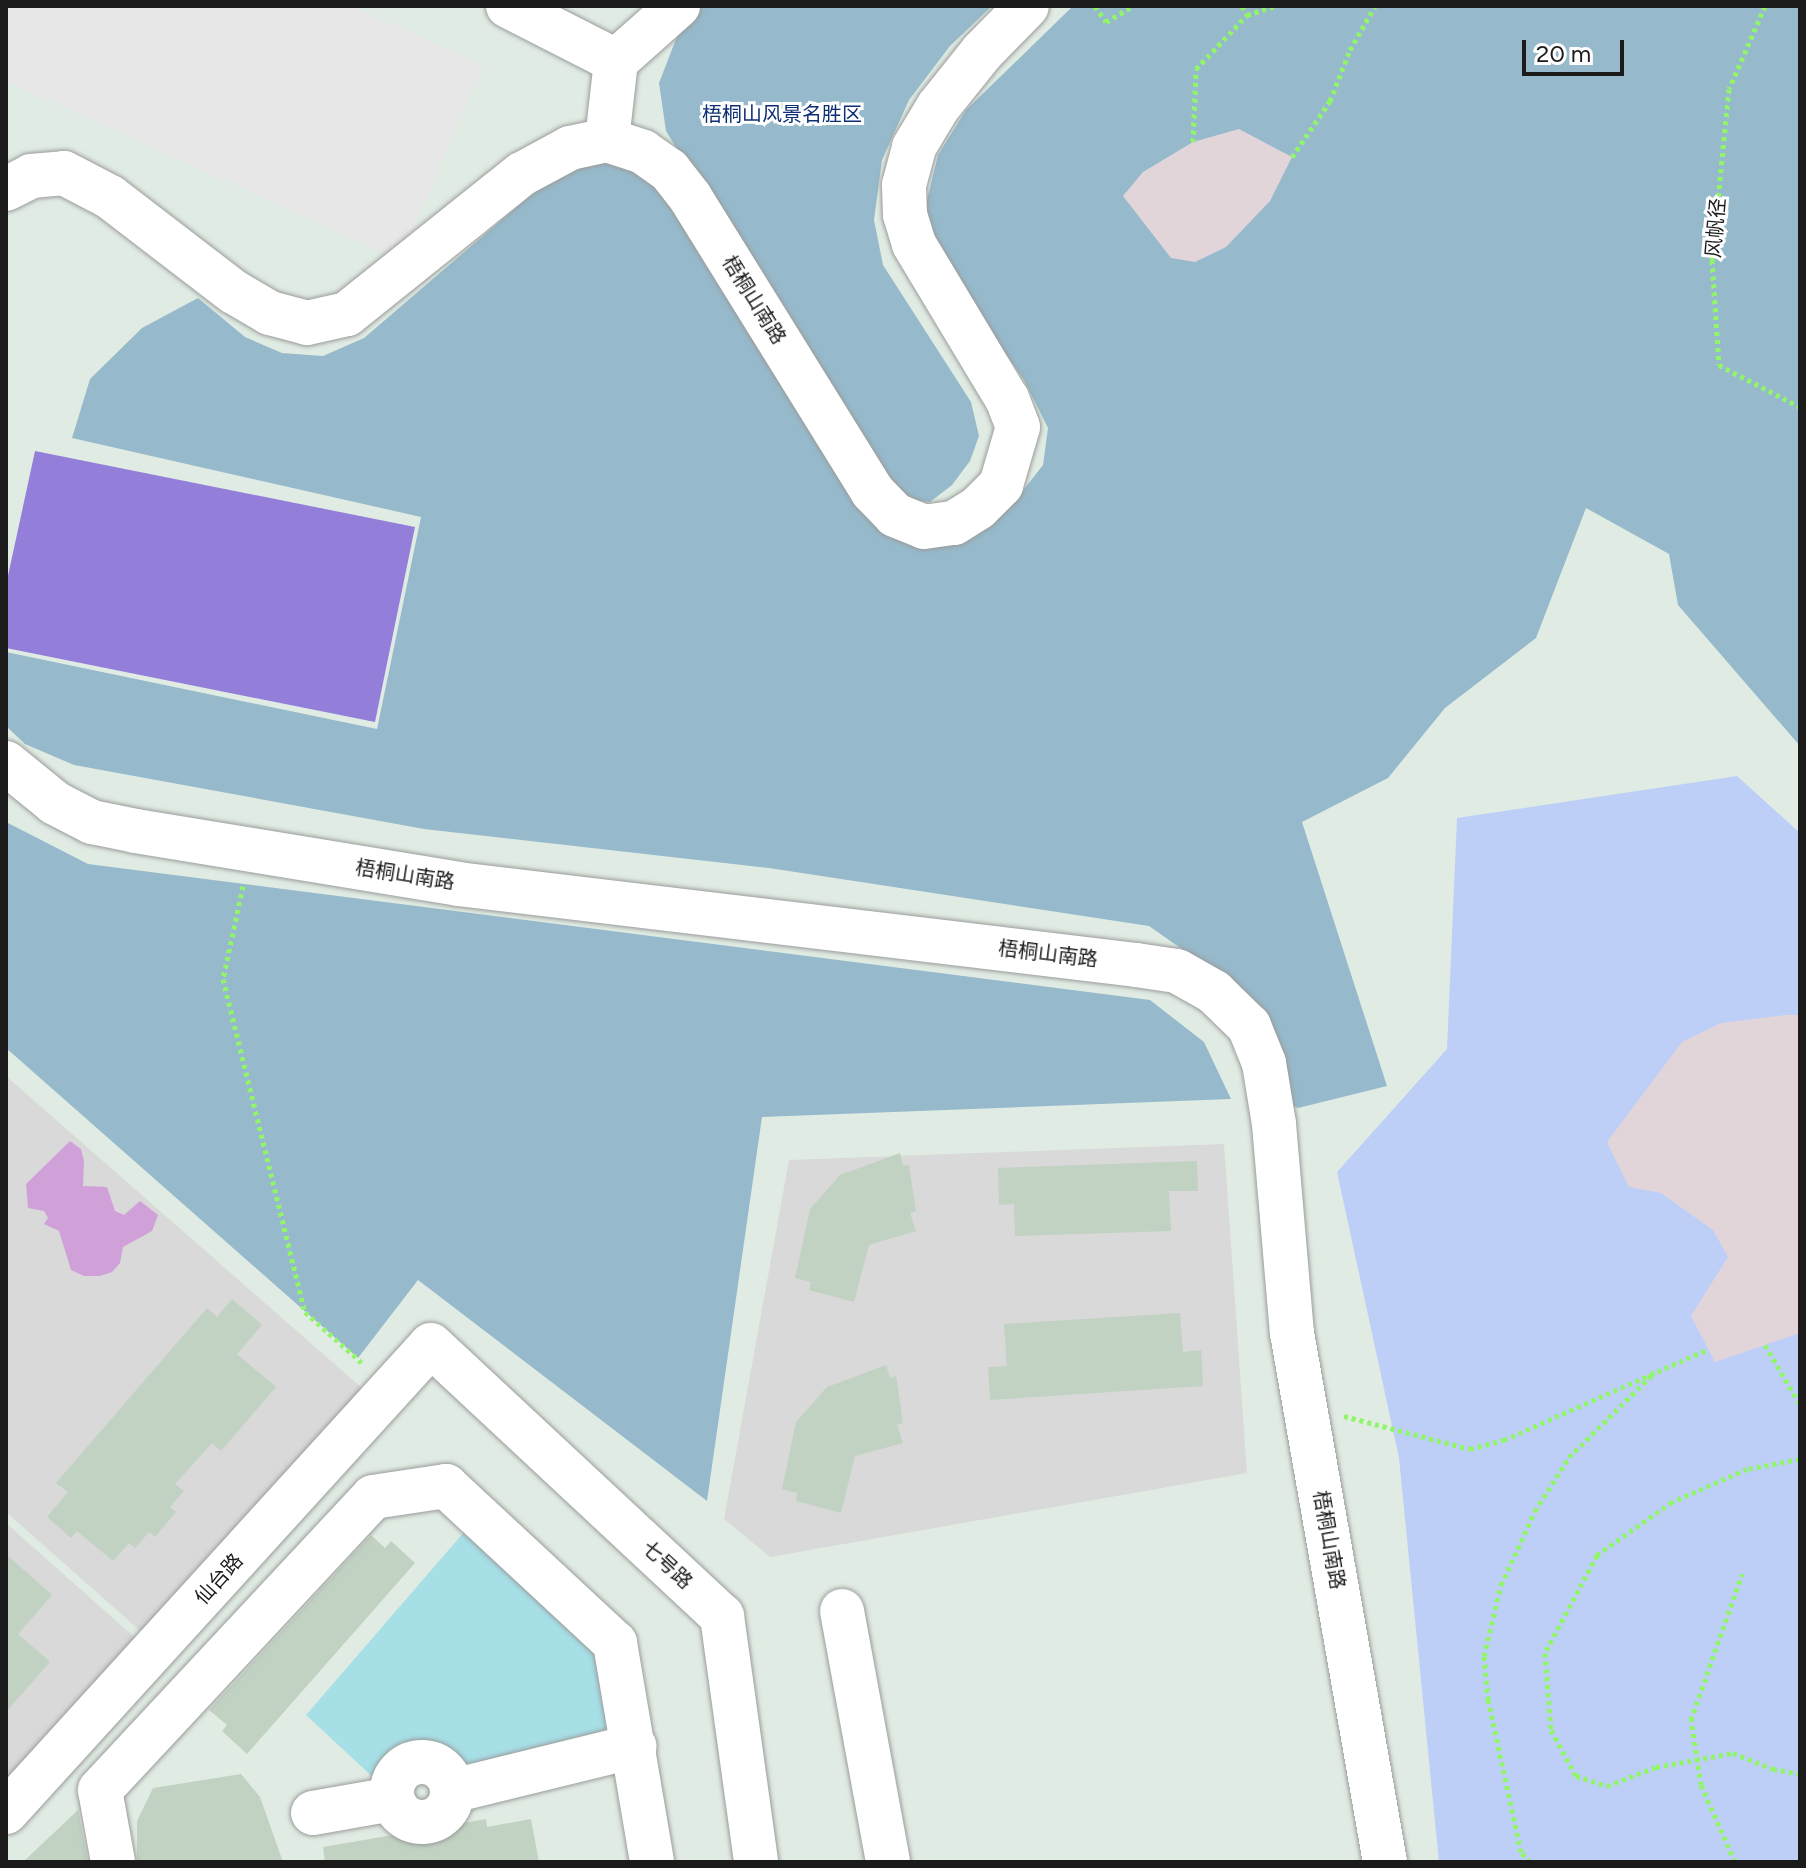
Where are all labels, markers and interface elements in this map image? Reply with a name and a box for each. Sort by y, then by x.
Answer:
scale bar [1526,24,1628,74]
text: 20 m [1536,39,1591,68]
park label: 梧桐山风景名胜区 [702,102,862,126]
street label: 风帆径 [1701,197,1731,259]
street label: 梧桐山南路 [717,251,791,349]
street label: 梧桐山南路 [354,855,456,895]
street label: 梧桐山南路 [997,936,1099,972]
street label: 梧桐山南路 [1308,1489,1350,1591]
street label: 七号路 [637,1536,697,1594]
street label: 仙台路 [190,1549,248,1609]

